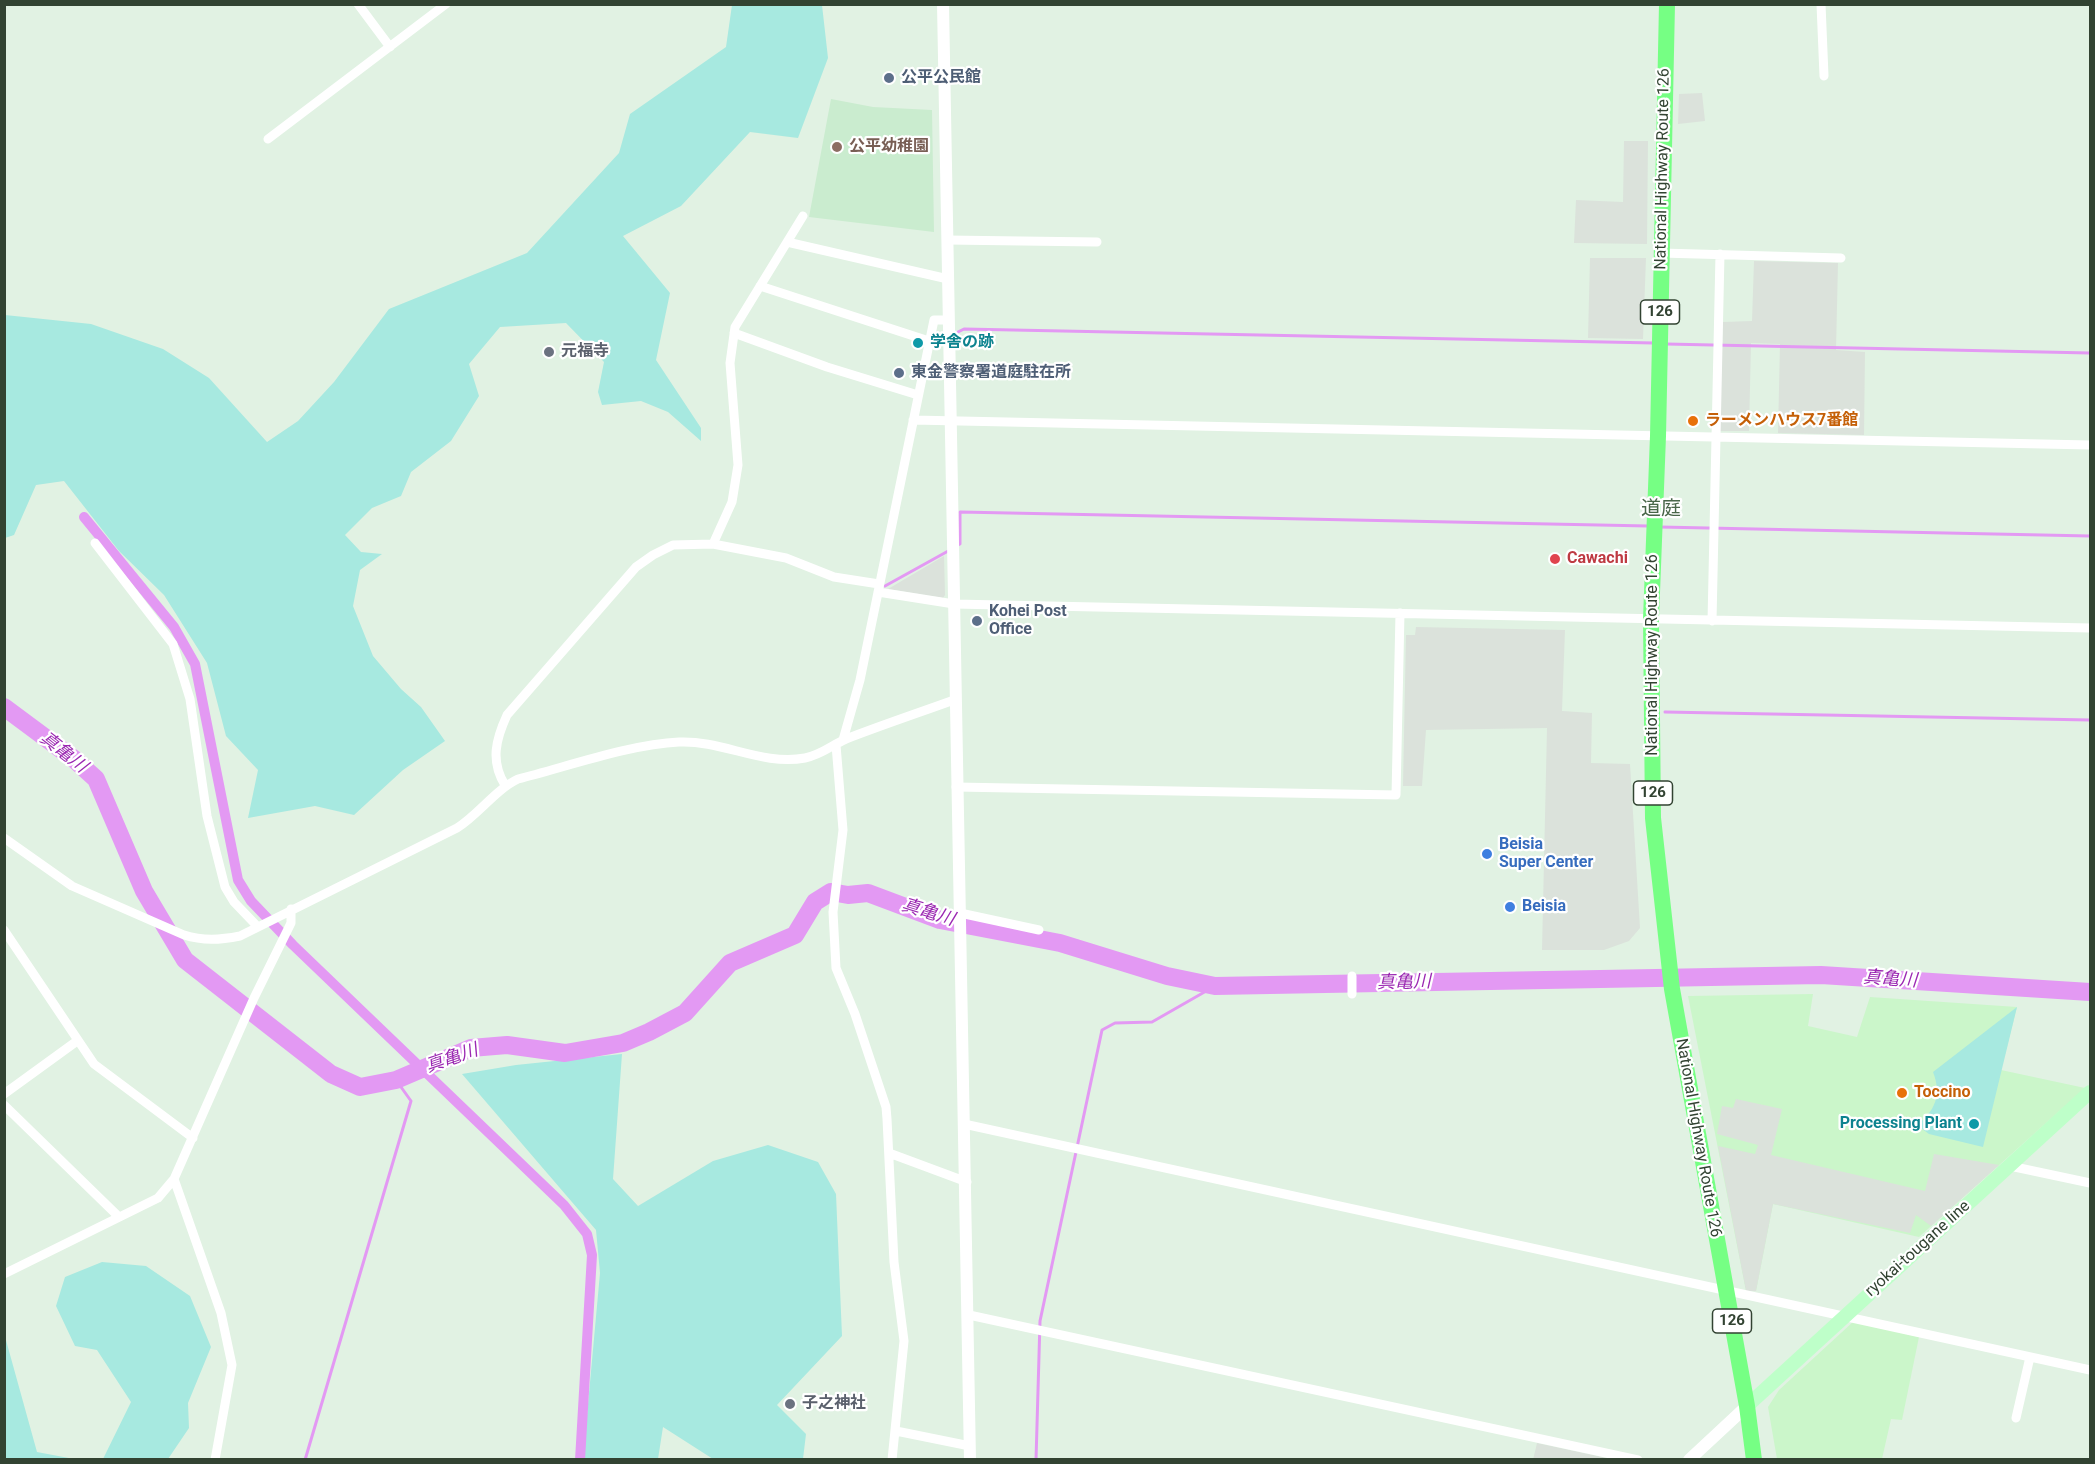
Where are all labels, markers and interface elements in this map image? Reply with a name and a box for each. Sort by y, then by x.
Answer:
place label: 公平公民館 [901,68,981,88]
street label: National Highway Route 126 [1652,68,1674,270]
marker: 公平公民館 [882,71,896,85]
place label: 公平幼稚園 [849,137,929,157]
marker: 公平幼稚園 [830,140,844,154]
road number: 126 [1640,300,1680,324]
place label: 学舎の跡 [930,333,994,353]
marker: 学舎の跡 [911,336,925,350]
place label: 元福寺 [561,342,609,362]
marker: 元福寺 [542,345,556,359]
place label: 東金警察署道庭駐在所 [911,363,1071,383]
marker: 東金警察署道庭駐在所 [892,366,906,380]
place label: ラーメンハウス7番館 [1705,411,1858,431]
marker: ラーメンハウス7番館 [1686,414,1700,428]
district label: 道庭 [1641,498,1681,522]
place label: Cawachi [1567,549,1628,569]
marker: Cawachi [1548,552,1562,566]
street label: National Highway Route 126 [1643,554,1663,756]
place label: Kohei Post Office [989,602,1067,640]
marker: Kohei Post Office [970,614,984,628]
water label: 真亀川 [35,728,91,778]
road number: 126 [1634,781,1672,805]
place label: Beisia Super Center [1499,835,1593,873]
marker: Beisia Super Center [1480,847,1494,861]
water label: 真亀川 [899,895,957,931]
place label: Beisia [1522,897,1566,917]
marker: Beisia [1503,900,1517,914]
water label: 真亀川 [1862,967,1918,993]
water label: 真亀川 [1377,972,1431,994]
street label: National Highway Route 126 [1671,1037,1725,1239]
water label: 真亀川 [423,1040,481,1078]
place label: Toccino [1914,1083,1971,1103]
marker: Toccino [1895,1086,1909,1100]
place label: Processing Plant [1840,1114,1962,1134]
marker: Processing Plant [1967,1117,1981,1131]
street label: ryokai-tougane line [1862,1197,1974,1301]
road number: 126 [1712,1309,1752,1333]
place label: 子之神社 [802,1394,866,1414]
marker: 子之神社 [783,1397,797,1411]

